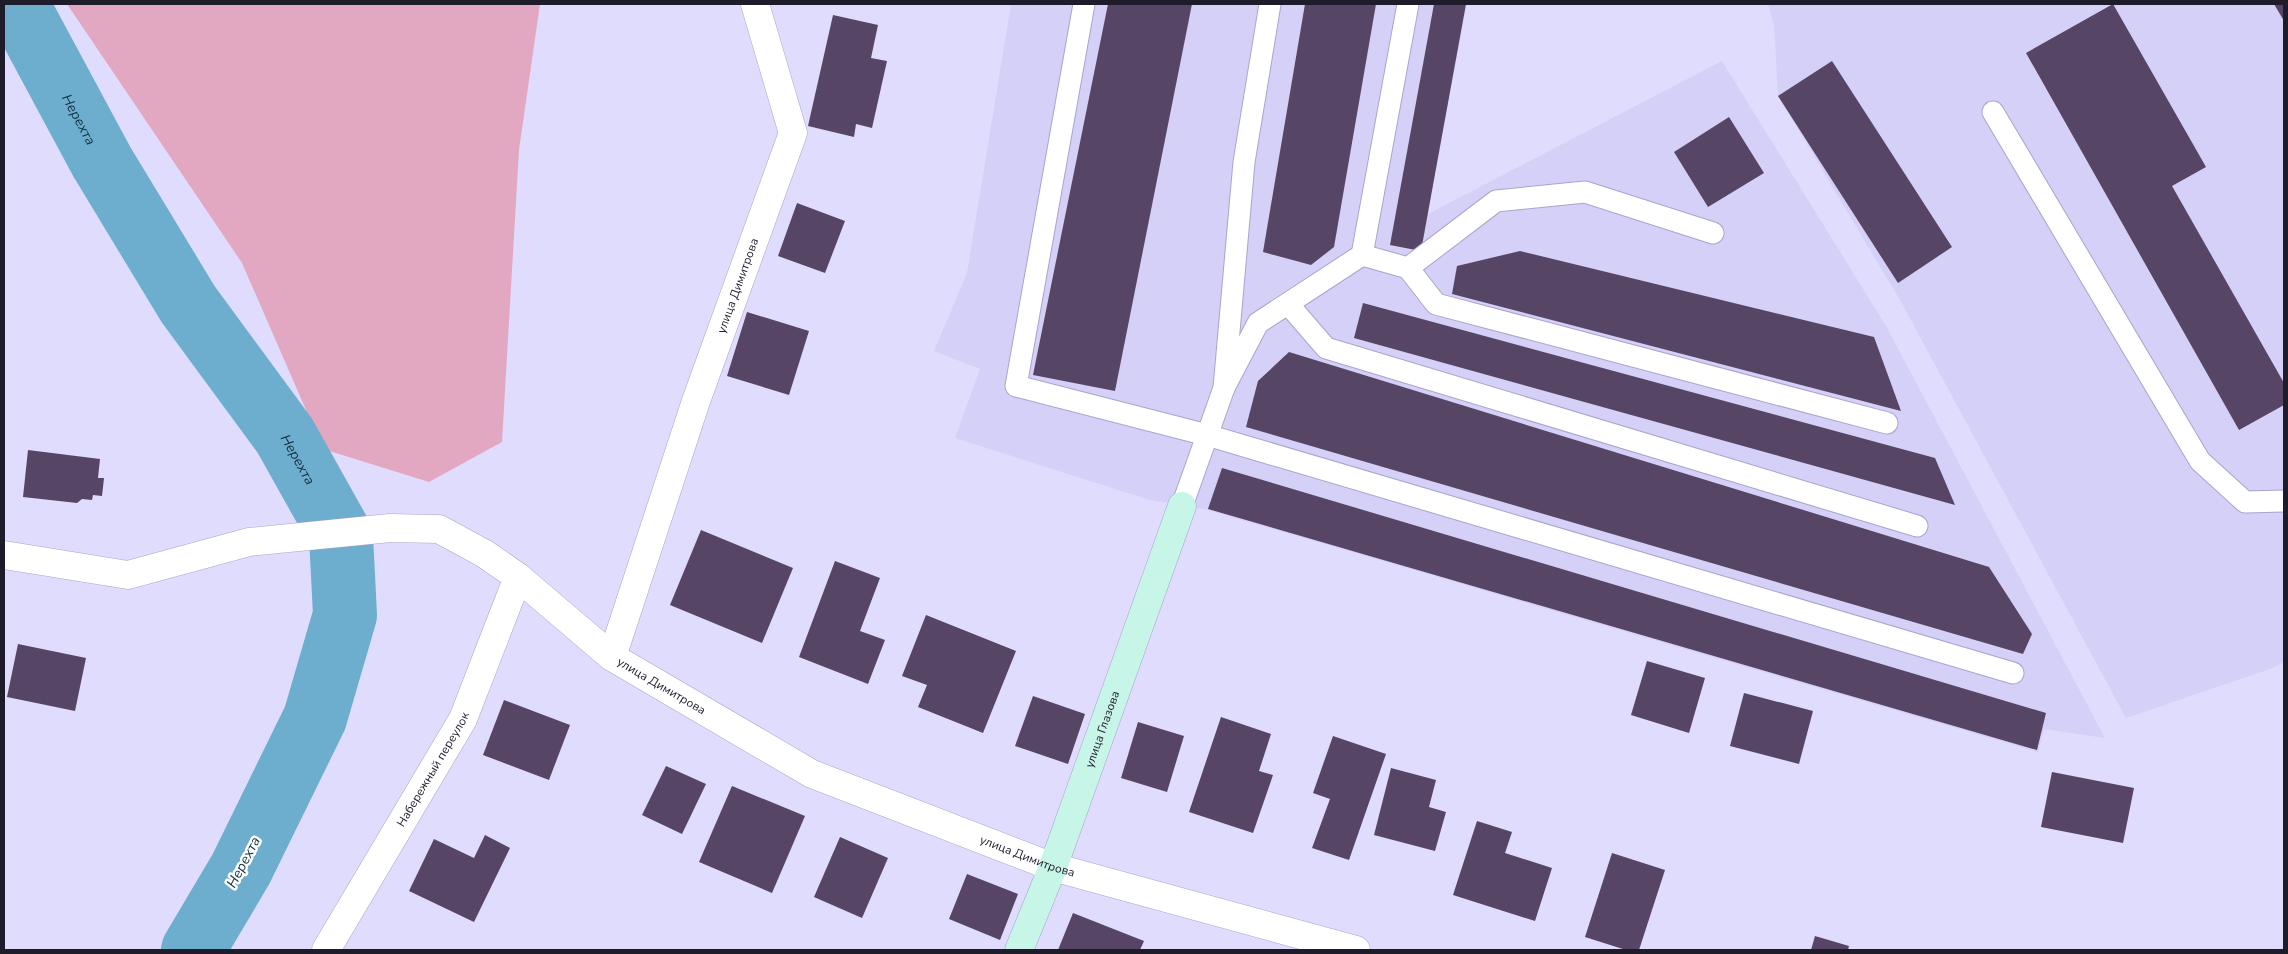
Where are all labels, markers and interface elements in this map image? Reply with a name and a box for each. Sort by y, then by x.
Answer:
water label: Нерехта [57,91,100,148]
street label: улица Димитрова [713,236,762,336]
water label: Нерехта [276,431,319,488]
street label: улица Димитрова [614,654,709,718]
street label: улица Глазова [1081,689,1123,770]
street label: Набережный переулок [393,709,473,830]
street label: улица Димитрова [977,832,1077,881]
water label: Нерехта [222,833,265,891]

